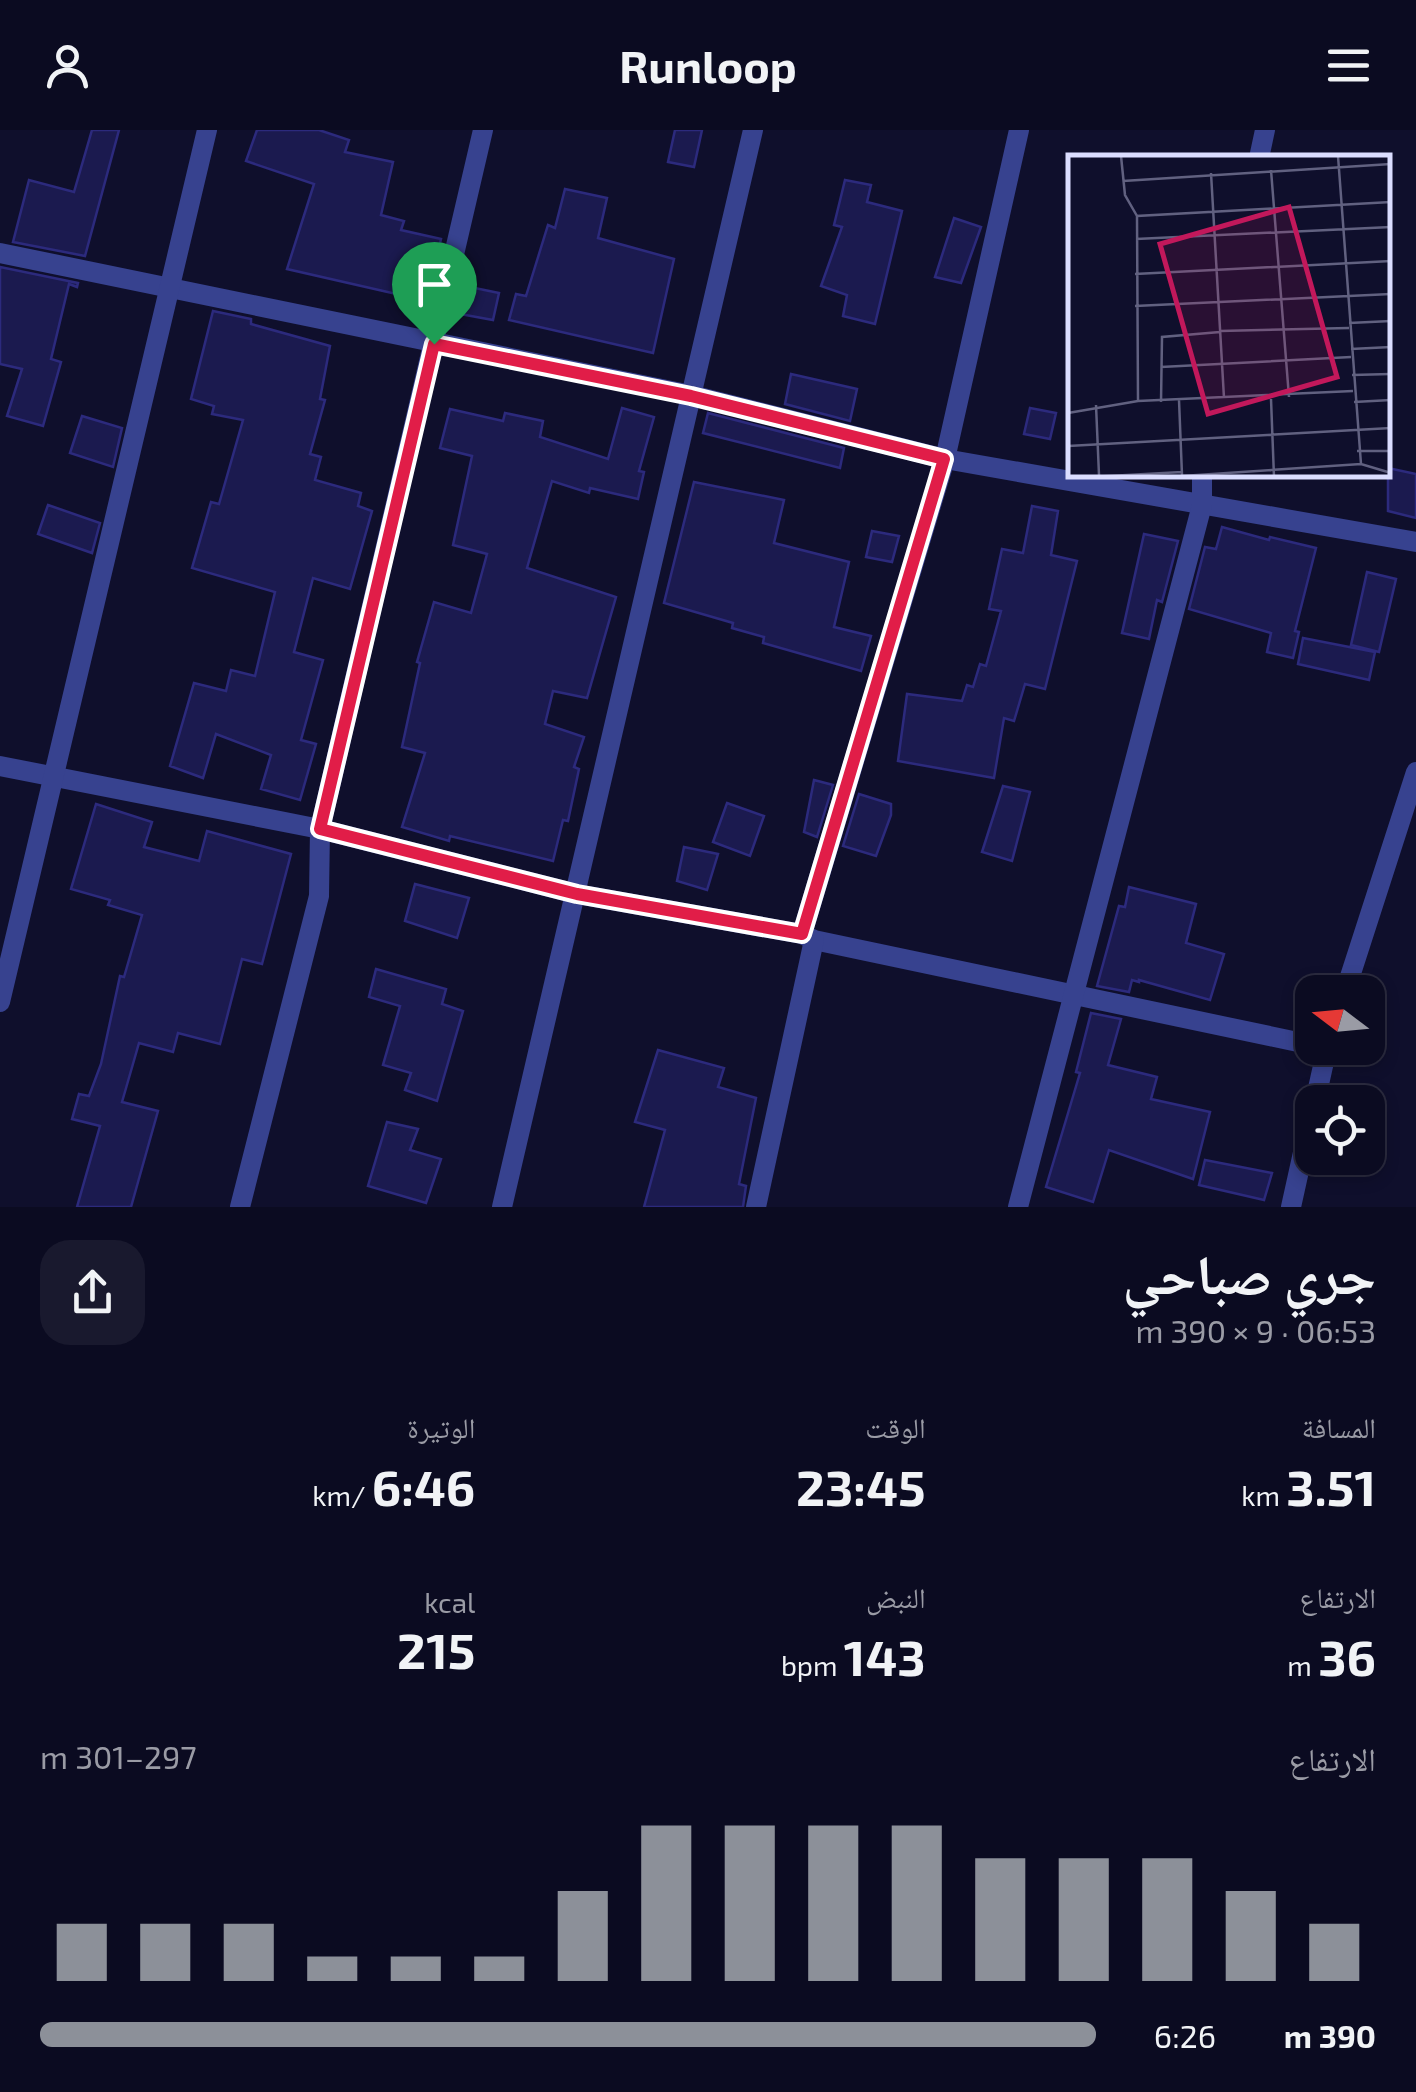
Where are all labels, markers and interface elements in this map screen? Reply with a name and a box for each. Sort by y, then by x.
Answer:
icon: person [40,38,95,93]
text: Runloop [619,38,797,92]
icon: menu [1321,38,1376,93]
inset map [1068,155,1391,478]
pin [392,242,477,345]
icon: arrive [407,257,462,312]
north arrow [1295,975,1385,1065]
map controls [1295,975,1385,1175]
button: locate [1295,1085,1385,1175]
button: share [40,1240,145,1345]
text: جري صباحي [1122,1240,1376,1306]
text: 06:53 · 9 × 390 m [1135,1311,1376,1349]
text: الوتيرة [407,1410,475,1444]
text: الوقت [865,1410,926,1444]
text: المسافة [1302,1410,1376,1444]
text: 6:46 [372,1456,475,1516]
text: 23:45 [796,1456,926,1516]
text: 3.51 [1286,1456,1376,1516]
text: /km [312,1478,372,1512]
text: km [1241,1478,1286,1512]
text: النبض [866,1580,926,1614]
text: الارتفاع [1300,1580,1376,1614]
text: kcal [424,1585,475,1619]
text: 215 [397,1619,475,1679]
text: 143 [844,1626,926,1686]
text: 36 [1318,1626,1376,1686]
text: bpm [781,1648,844,1682]
text: m [1287,1648,1318,1682]
text: 297–301 m [40,1737,197,1775]
text: الارتفاع [1289,1739,1376,1777]
text: 6:26 [1154,2016,1216,2054]
text: 390 m [1284,2016,1376,2054]

